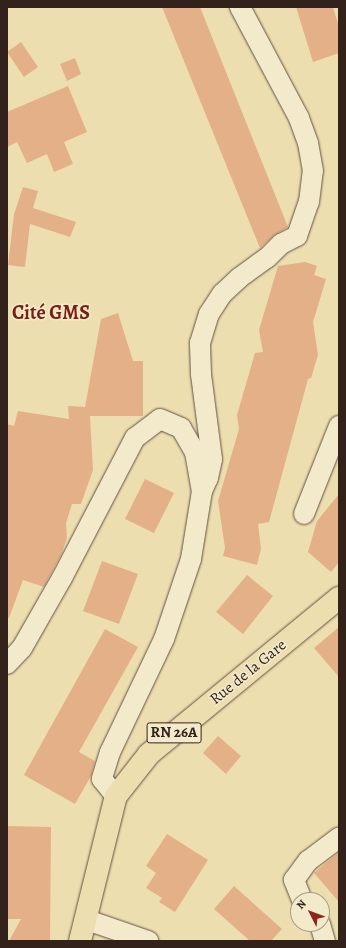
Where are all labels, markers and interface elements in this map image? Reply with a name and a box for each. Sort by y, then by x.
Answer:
district label: Cité GMS [12,300,90,324]
street label: Rue de la Gare [206,635,290,709]
road number: RN 26A [146,720,202,746]
north arrow [290,892,330,932]
text: N [293,896,310,912]

